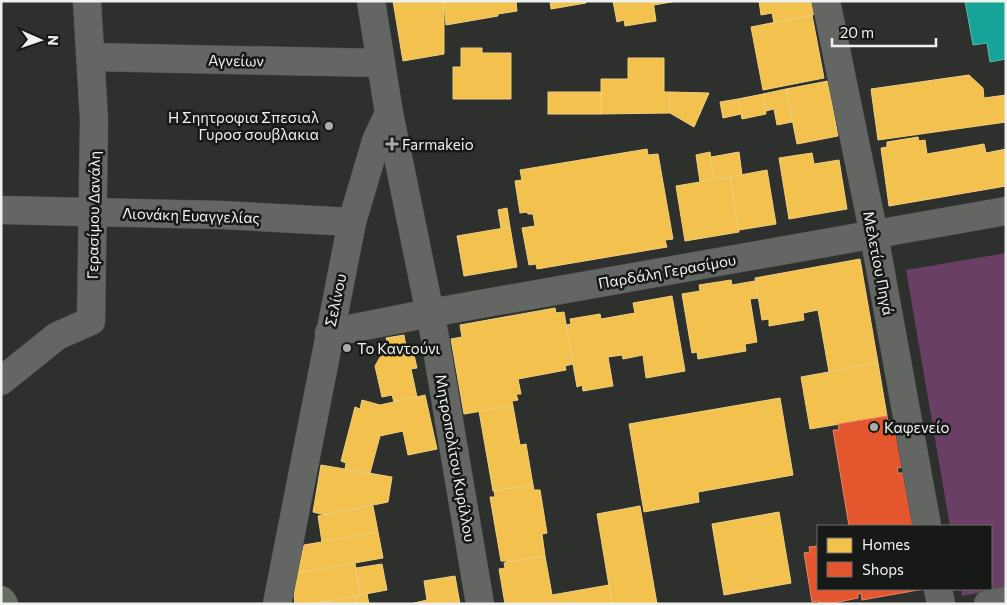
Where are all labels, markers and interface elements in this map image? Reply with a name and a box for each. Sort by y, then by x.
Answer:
north arrow [15,15,65,65]
scale bar [832,15,936,47]
text: 20 m [840,23,874,41]
text: N [45,35,62,46]
street label: Αγνείων [208,51,264,69]
place label: Η Σηητροφια Σπεσιαλ Γυροσ σουβλακια [168,108,319,143]
marker: Η Σηητροφια Σπεσιαλ Γυροσ σουβλακια [323,120,335,132]
place label: Farmakeio [402,135,474,153]
marker: Farmakeio [386,138,398,150]
street label: Γερασίμου Δανάλη [83,151,103,279]
street label: Λιονάκη Ευαγγελίας [122,204,260,226]
street label: Μελετίου Πηγά [860,209,898,317]
street label: Παρδάλη Γερασίμου [597,250,737,292]
street label: Σελίνου [321,272,349,328]
place label: Το Καντούνι [357,339,441,357]
marker: Το Καντούνι [341,342,353,354]
street label: Μητροπολίτου Κυρίλλου [432,373,480,543]
place label: Καφενείο [884,418,950,436]
marker: Καφενείο [868,421,880,433]
legend [817,525,992,590]
text: Homes [862,535,910,553]
text: Shops [862,560,904,578]

